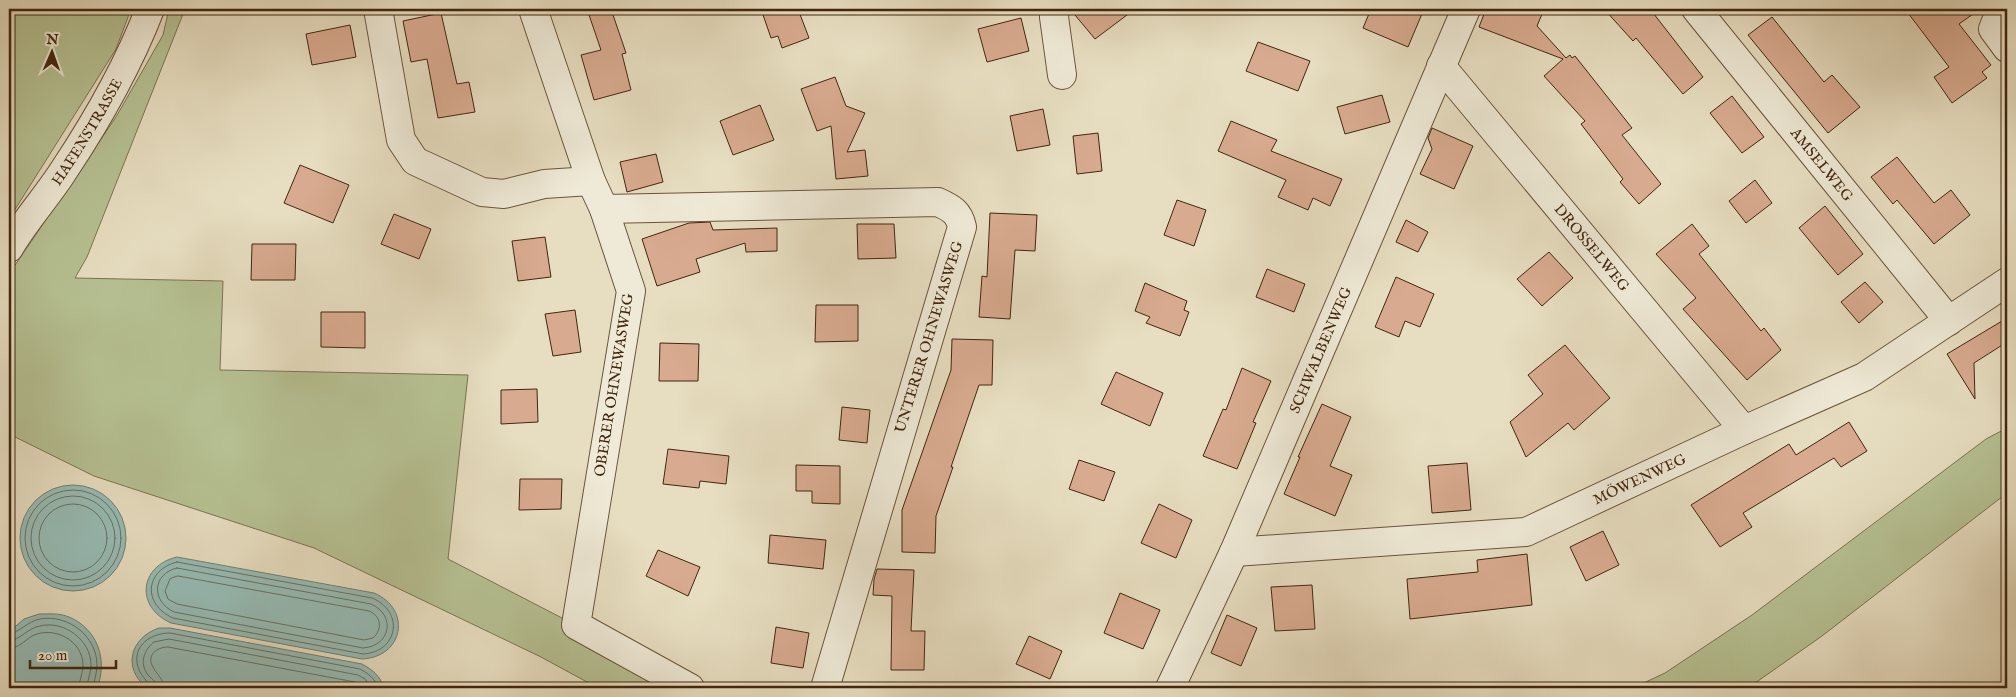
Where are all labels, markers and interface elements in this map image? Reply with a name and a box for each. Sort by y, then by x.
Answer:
north arrow [28,28,78,78]
text: N [45,31,59,49]
street label: HAFENSTRASSE [47,75,126,189]
street label: AMSELWEG [1786,123,1858,205]
street label: DROSSELWEG [1550,200,1634,295]
street label: UNTERER OHNEWASWEG [891,239,967,435]
street label: SCHWALBENWEG [1285,284,1356,416]
street label: OBERER OHNEWASWEG [590,292,638,478]
street label: MÖWENWEG [1590,449,1689,509]
scale bar [30,637,116,669]
text: 20 m [38,646,68,665]

